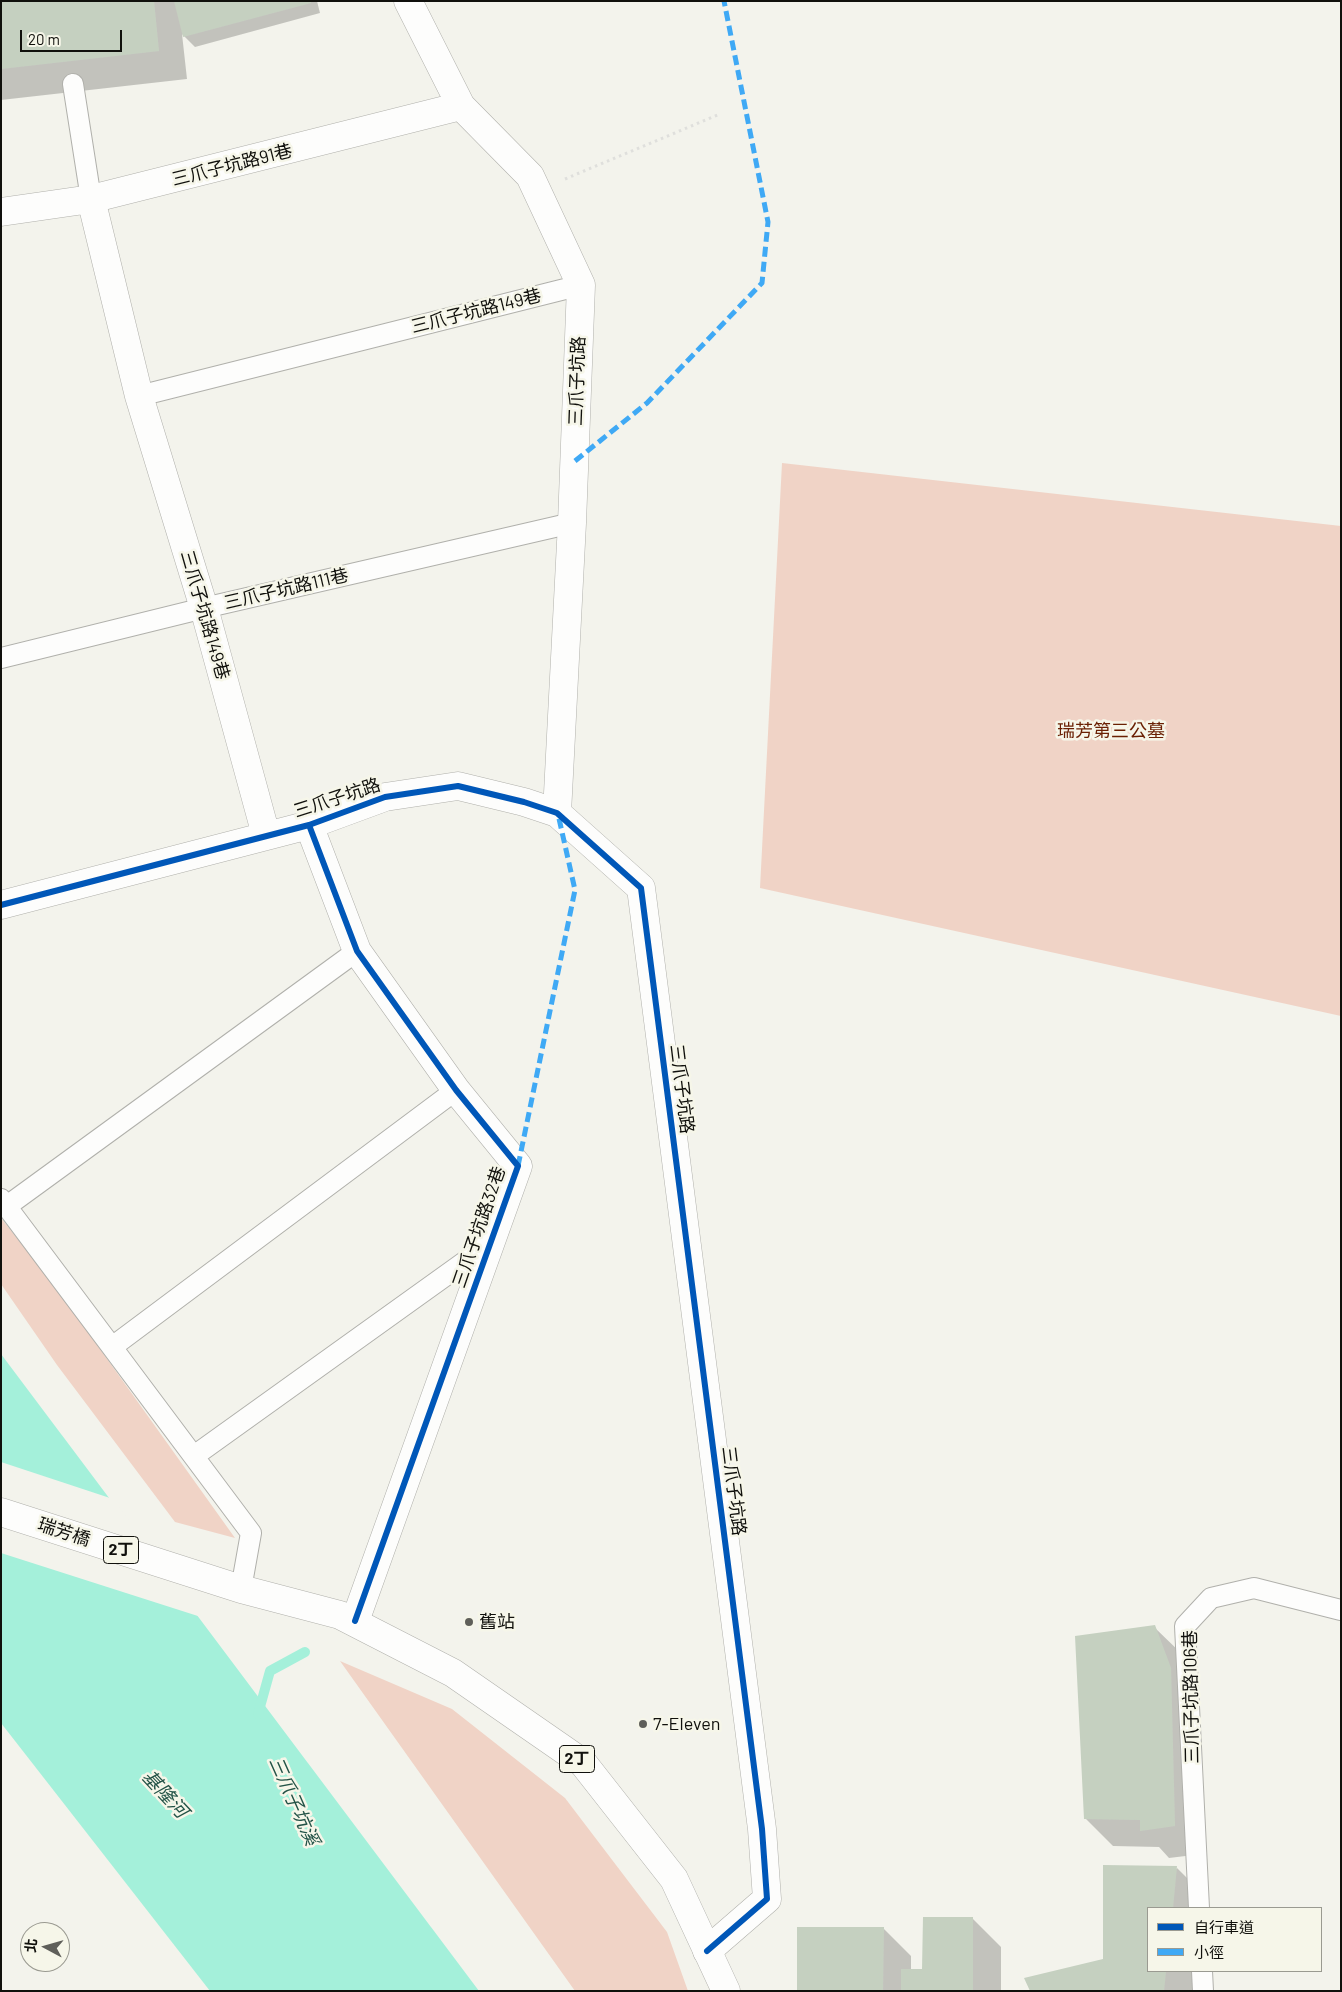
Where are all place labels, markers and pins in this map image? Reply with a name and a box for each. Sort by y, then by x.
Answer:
place label: 舊站 [479,1611,515,1633]
marker: 舊站 [463,1616,475,1628]
place label: 7-Eleven [653,1713,721,1735]
marker: 7-Eleven [637,1718,649,1730]

